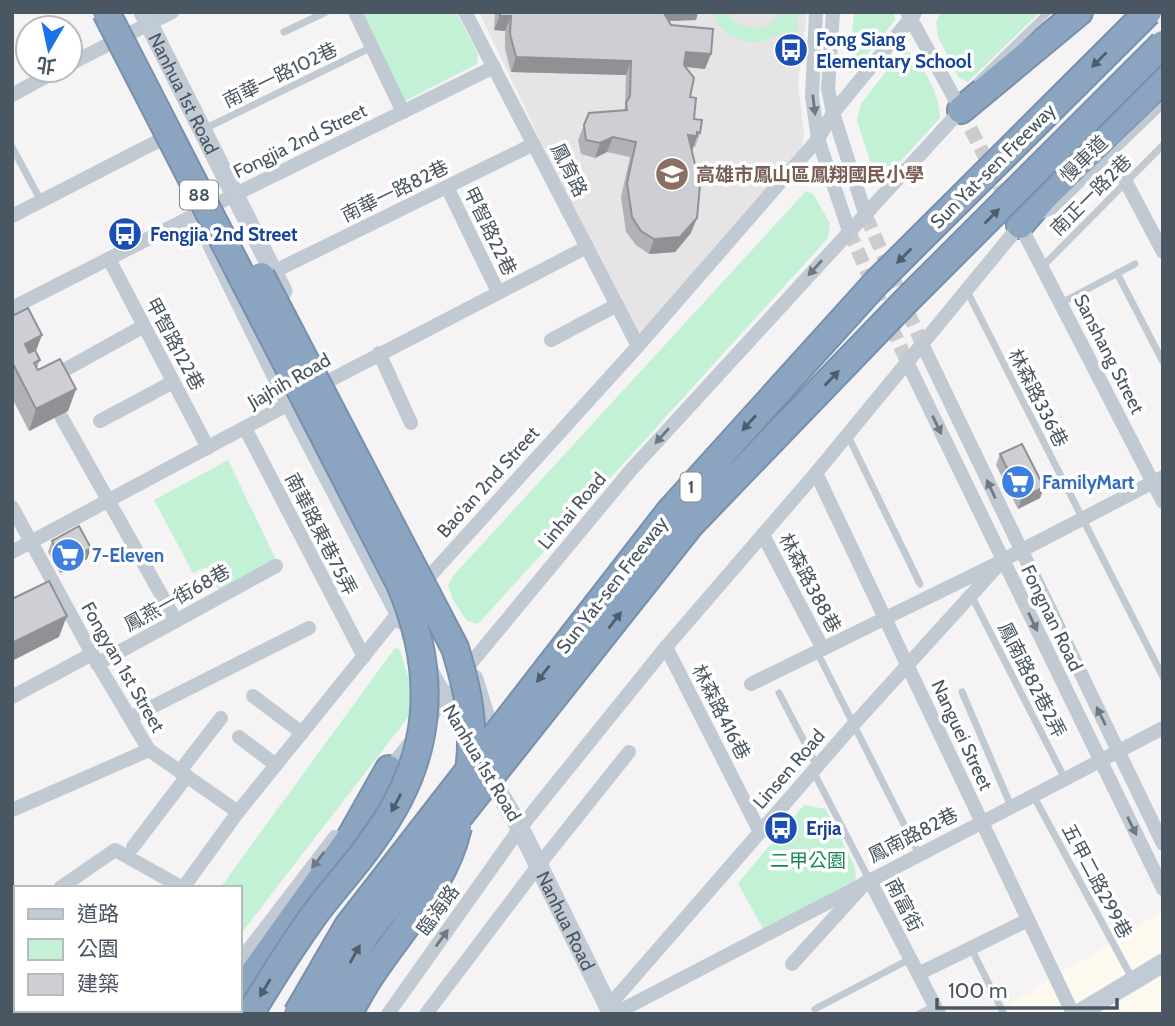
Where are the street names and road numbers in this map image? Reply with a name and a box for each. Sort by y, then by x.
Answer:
street label: Nanhua 1st Road [144,29,224,158]
street label: 南華一路102巷 [219,37,341,113]
street label: Fongjia 2nd Street [229,98,371,183]
street label: Sun Yat-sen Freeway [926,98,1061,233]
street label: 慢車道 [1056,131,1112,187]
street label: 鳳育路 [546,139,592,201]
street label: 南正一路2巷 [1046,150,1136,240]
street label: 南華一路82巷 [338,155,452,227]
road number: 88 [180,180,218,210]
street label: 甲智路22巷 [459,183,521,279]
street label: Sanshang Street [1069,290,1149,418]
street label: 甲智路122巷 [141,294,209,394]
street label: 林森路336巷 [1003,345,1073,451]
street label: Jiajhih Road [243,348,335,414]
street label: Bao'an 2nd Street [432,421,544,542]
street label: Linhai Road [533,468,611,554]
street label: 南華路東巷75弄 [280,469,362,599]
road number: 1 [680,472,702,502]
street label: Sun Yat-sen Freeway [551,512,673,658]
street label: 林森路388巷 [774,529,846,637]
street label: 鳳燕一街68巷 [120,560,234,636]
street label: Fongnan Road [1016,561,1088,675]
street label: Fongyan 1st Street [76,598,170,737]
street label: 鳳南路82巷2弄 [993,618,1071,742]
street label: 林森路416巷 [687,660,755,764]
street label: Nanguei Street [926,676,998,794]
street label: Nanhua 1st Road [438,700,526,826]
street label: Linsen Road [748,725,830,813]
street label: 鳳南路82巷 [864,803,962,867]
street label: 五甲二路299巷 [1057,820,1137,942]
street label: Nanhua Road [532,867,600,974]
street label: 南富街 [881,874,927,936]
street label: 臨海路 [412,880,464,940]

